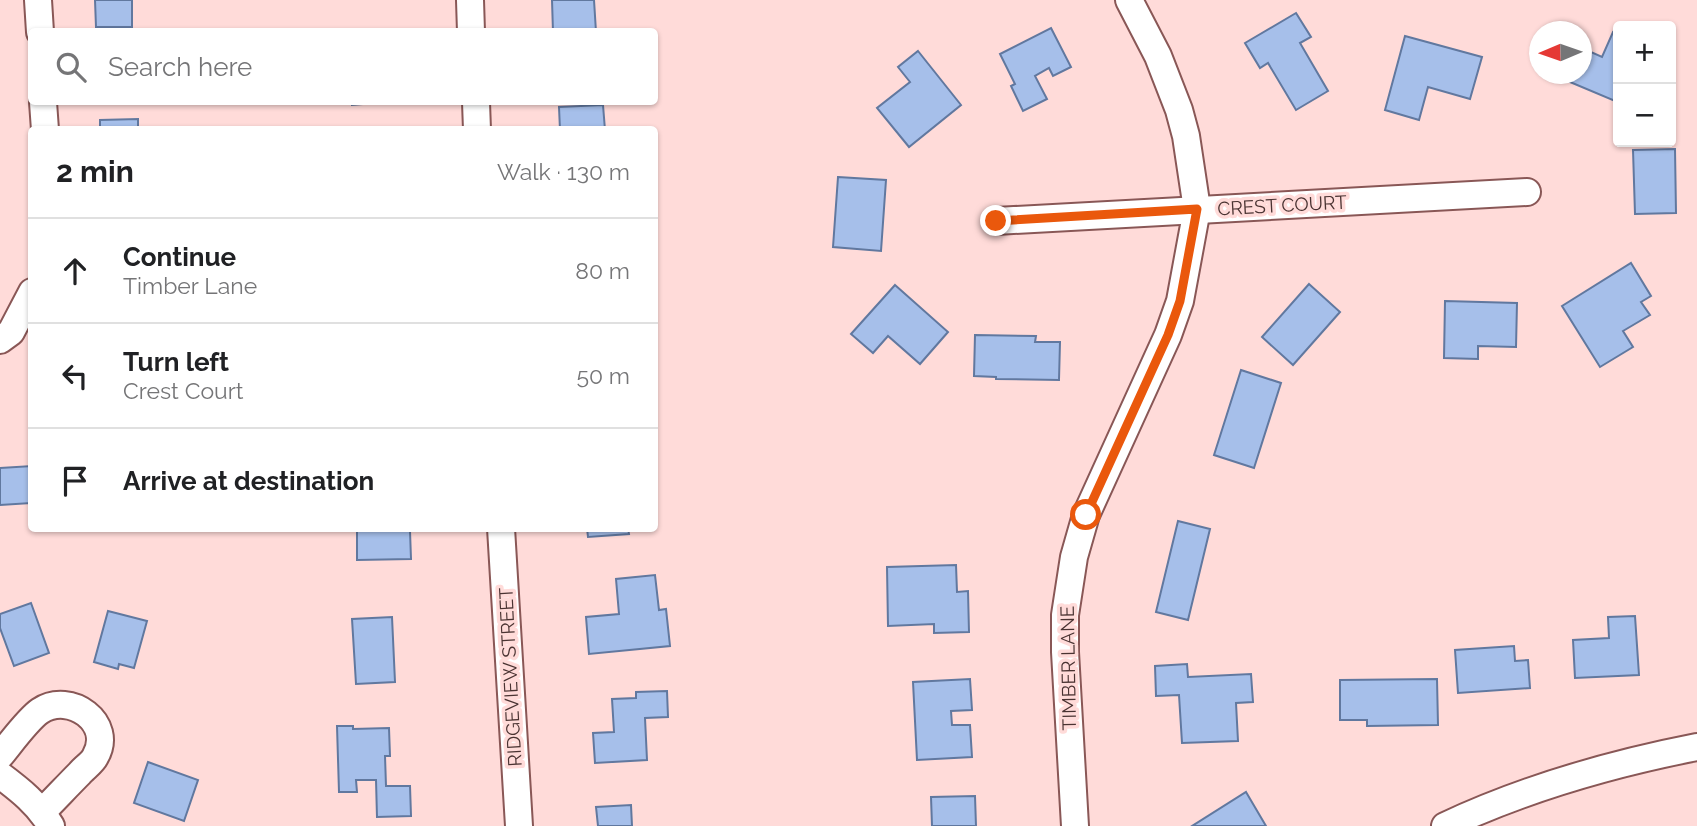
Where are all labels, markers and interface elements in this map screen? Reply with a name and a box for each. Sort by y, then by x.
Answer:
north arrow [1529,21,1592,84]
map controls [1613,21,1676,147]
button: + [1613,21,1676,84]
search box [28,28,658,105]
icon: search [52,48,90,86]
text: Search here [108,52,252,82]
button: − [1613,84,1676,147]
text: 2 min [56,154,134,189]
text: Walk · 130 m [497,158,630,185]
street label: CREST COURT [1217,191,1348,219]
route end [980,205,1011,236]
text: Continue [123,242,236,272]
icon: ahead [56,252,94,290]
text: 80 m [575,257,630,284]
text: Timber Lane [123,272,257,299]
text: Turn left [123,347,229,377]
icon: left [56,357,94,395]
text: 50 m [576,362,630,389]
text: Crest Court [123,377,244,404]
icon: arrive [56,462,94,500]
text: Arrive at destination [123,466,374,496]
route start [1070,499,1101,530]
street label: RIDGEVIEW STREET [494,586,526,767]
street label: TIMBER LANE [1056,606,1080,730]

